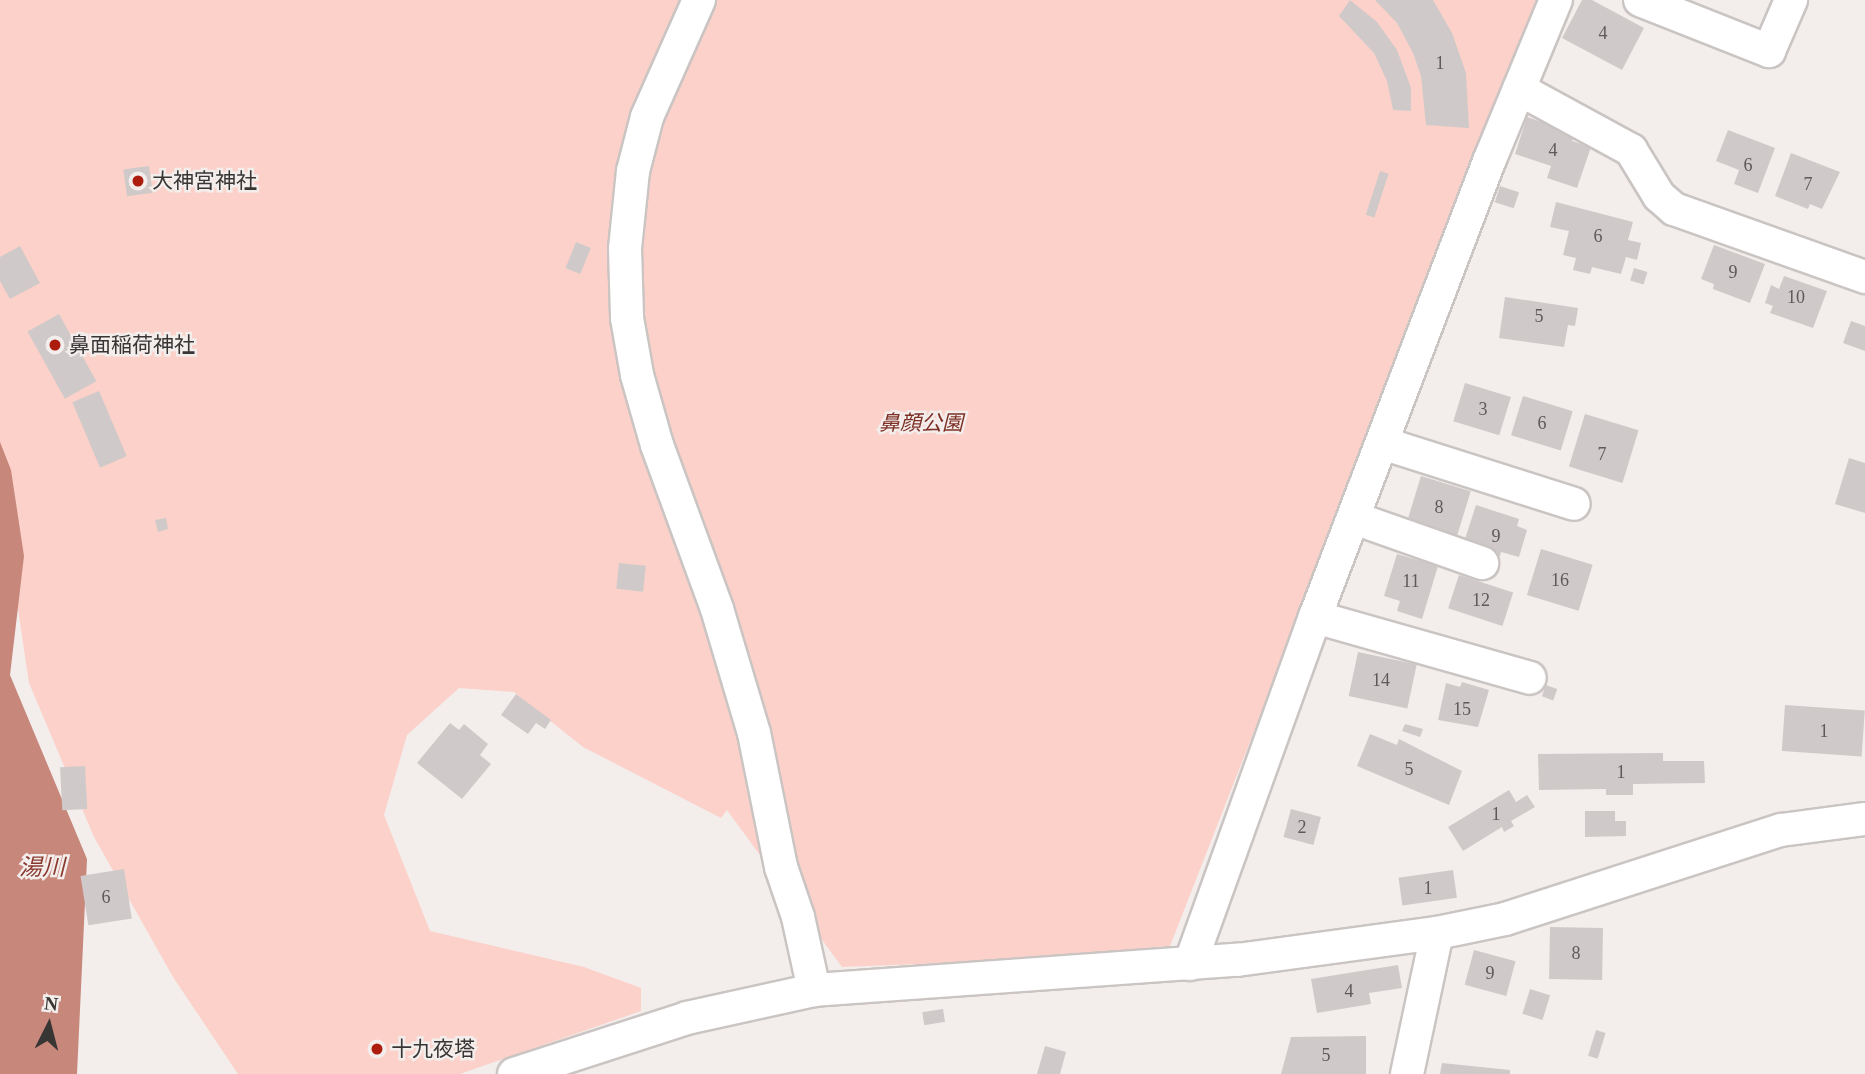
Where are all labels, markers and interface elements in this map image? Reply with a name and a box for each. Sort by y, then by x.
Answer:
house number: 4 [1598,22,1608,44]
house number: 1 [1436,52,1444,74]
house number: 4 [1548,139,1558,161]
house number: 6 [1744,154,1752,176]
place label: 大神宮神社 [152,168,257,194]
marker: 大神宮神社 [130,173,146,189]
house number: 7 [1803,173,1812,195]
house number: 6 [1594,225,1602,247]
house number: 9 [1728,261,1738,283]
house number: 10 [1787,286,1805,308]
house number: 5 [1534,305,1544,327]
place label: 鼻面稲荷神社 [69,332,195,358]
marker: 鼻面稲荷神社 [47,337,63,353]
house number: 3 [1478,398,1488,420]
park label: 鼻顔公園 [879,410,963,436]
house number: 6 [1538,412,1546,434]
house number: 7 [1598,443,1606,465]
house number: 8 [1434,496,1444,518]
house number: 9 [1492,525,1500,547]
house number: 16 [1551,569,1569,591]
house number: 11 [1402,570,1420,592]
house number: 12 [1472,589,1490,611]
house number: 14 [1372,669,1390,691]
house number: 15 [1453,698,1471,720]
house number: 1 [1819,720,1828,742]
house number: 5 [1404,758,1414,780]
house number: 1 [1616,761,1626,783]
house number: 1 [1492,803,1500,825]
house number: 2 [1298,816,1306,838]
water label: 湯川 [19,854,65,882]
house number: 1 [1424,877,1432,899]
house number: 6 [102,886,110,908]
house number: 8 [1572,942,1580,964]
house number: 9 [1486,962,1494,984]
house number: 4 [1344,980,1354,1002]
north arrow [14,990,84,1060]
text: N [43,992,59,1015]
place label: 十九夜塔 [391,1036,475,1062]
marker: 十九夜塔 [369,1041,385,1057]
house number: 5 [1322,1044,1330,1066]

